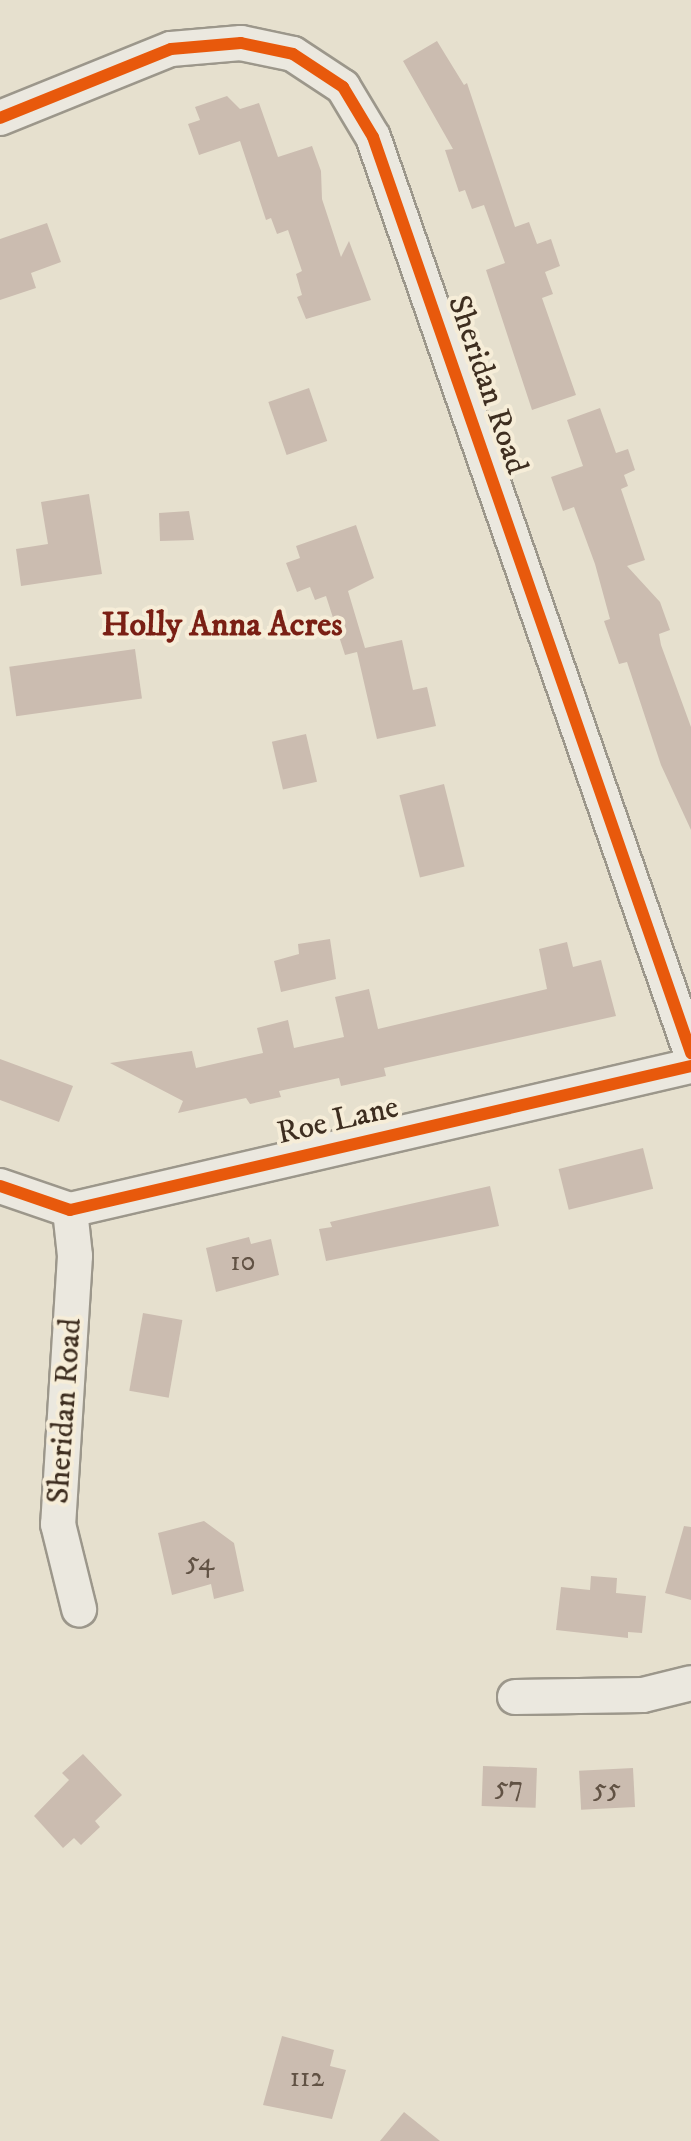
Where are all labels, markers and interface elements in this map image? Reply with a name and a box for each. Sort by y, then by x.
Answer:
street label: Sheridan Road [439,291,535,479]
district label: Holly Anna Acres [101,606,343,646]
street label: Roe Lane [274,1088,402,1154]
house number: 10 [230,1245,256,1279]
street label: Sheridan Road [39,1317,91,1505]
house number: 54 [186,1545,214,1579]
house number: 57 [495,1770,523,1804]
house number: 55 [593,1772,621,1806]
house number: 112 [290,2061,324,2095]

